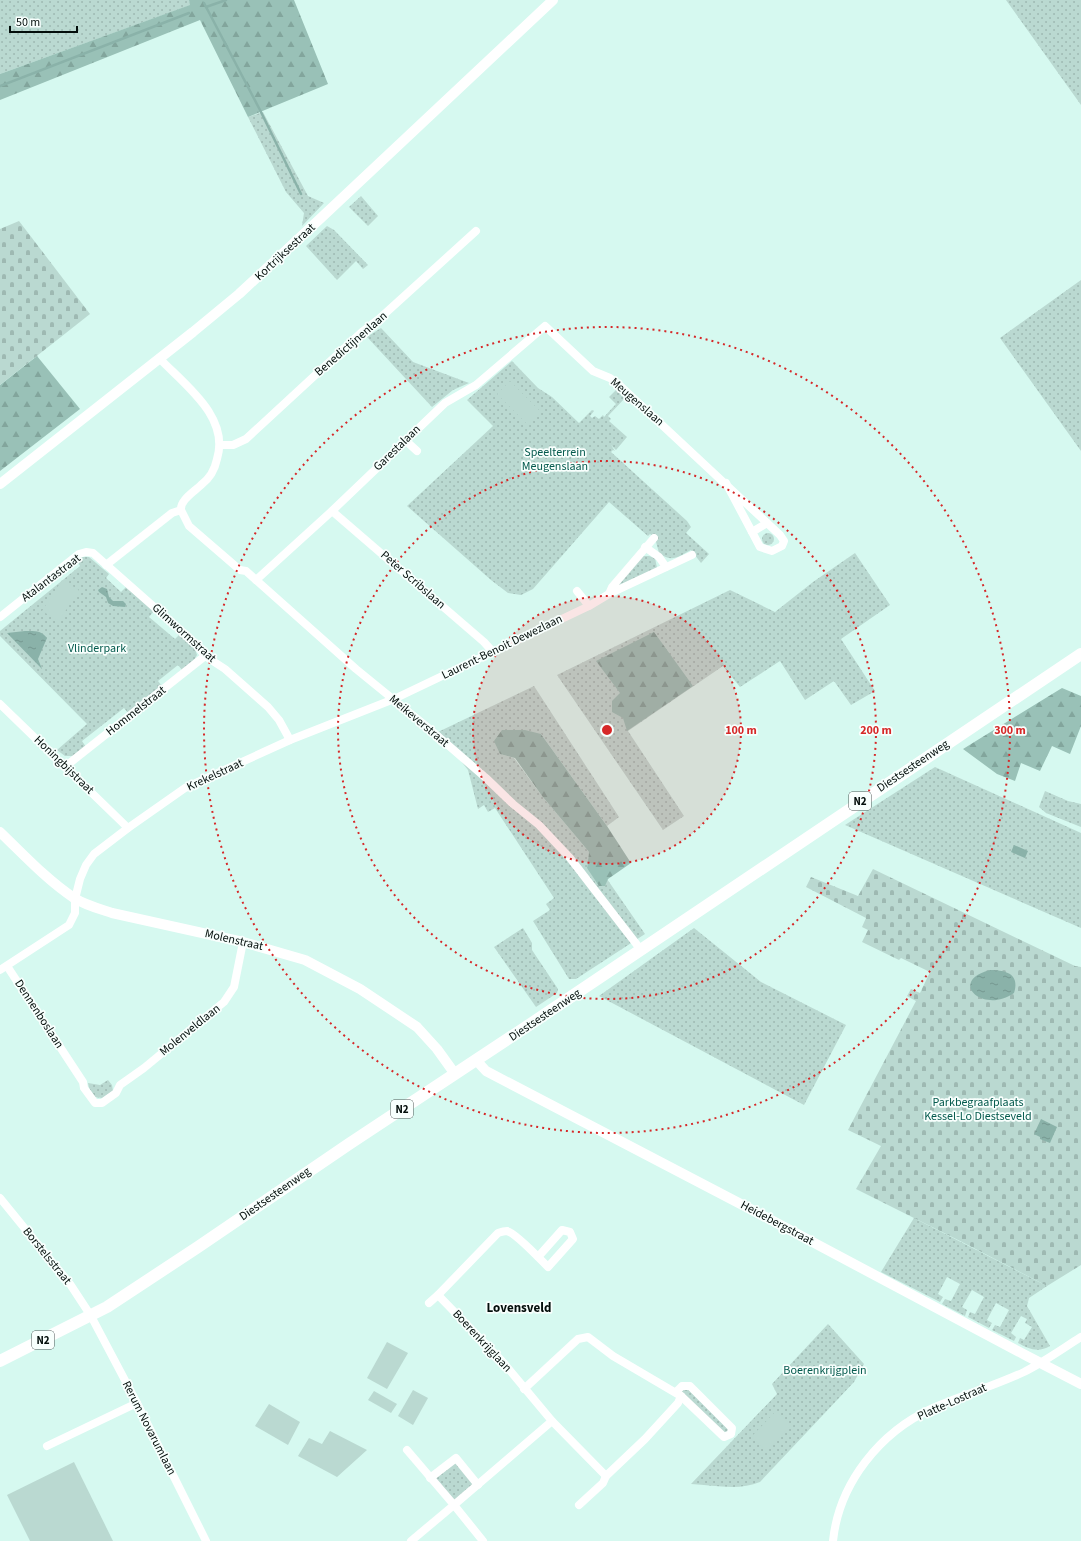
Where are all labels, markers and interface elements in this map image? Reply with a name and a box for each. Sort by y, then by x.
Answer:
scale bar [10,8,77,34]
text: 50 m [16,14,40,31]
street label: Kortrijksestraat [251,219,319,285]
street label: Benedictijnenlaan [311,308,391,380]
street label: Meugenslaan [606,374,668,430]
street label: Garestalaan [370,421,424,475]
park label: Speelterrein Meugenslaan [522,444,588,475]
street label: Peter Scribslaan [377,547,449,613]
street label: Atalantastraat [18,550,84,606]
street label: Glimwormstraat [148,599,220,667]
street label: Laurent-Benoit Dewezlaan [439,610,565,684]
park label: Vlinderpark [68,640,126,657]
street label: Hommelstraat [102,682,170,740]
street label: Meikeverstraat [385,691,453,751]
text: 100 m [725,722,757,739]
text: 200 m [860,722,892,739]
text: 300 m [994,722,1026,739]
centre of rings [600,723,614,737]
street label: Honingbijstraat [30,732,98,798]
street label: Diestsesteenweg [874,736,952,796]
street label: Krekelstraat [184,755,246,795]
road number: N2 [849,792,871,810]
street label: Molenstraat [203,925,265,955]
street label: Dennenboslaan [10,976,68,1052]
street label: Diestsesteenweg [506,985,584,1045]
street label: Molenveldlaan [156,1000,224,1060]
park label: Parkbegraafplaats Kessel-Lo Diestseveld [924,1094,1032,1125]
road number: N2 [391,1100,413,1118]
street label: Diestsesteenweg [236,1163,314,1225]
street label: Heidebergstraat [737,1197,817,1249]
street label: Borstelsstraat [19,1224,75,1288]
district label: Lovensveld [487,1299,551,1317]
street label: Boerenkrijglaan [449,1306,515,1376]
road number: N2 [32,1331,54,1349]
park label: Boerenkrijgplein [783,1362,867,1379]
street label: Rerum Novarumlaan [118,1378,180,1478]
street label: Platte-Lostraat [915,1379,989,1425]

